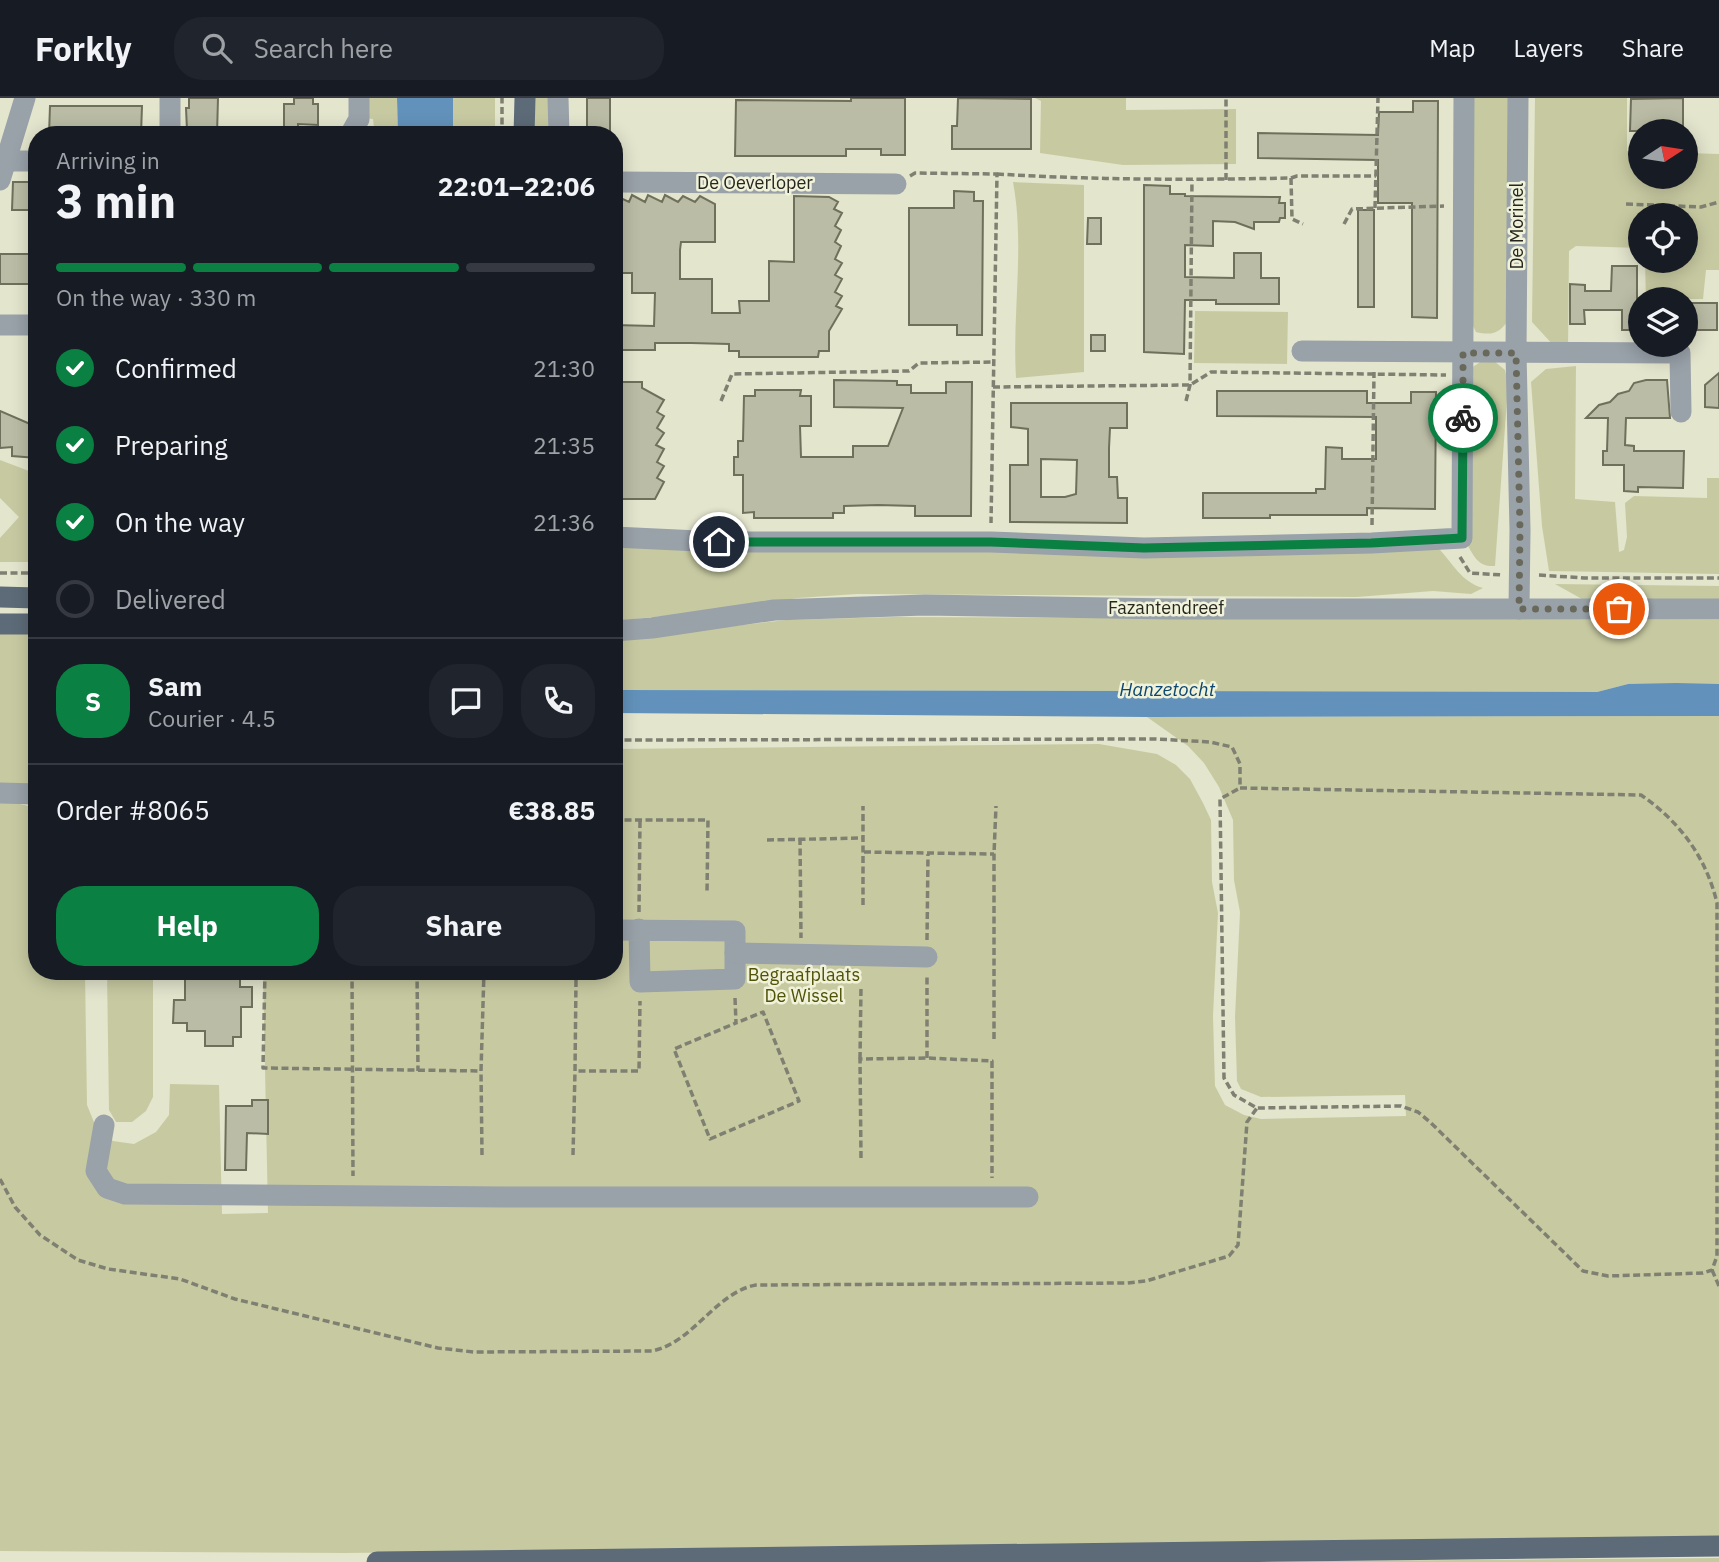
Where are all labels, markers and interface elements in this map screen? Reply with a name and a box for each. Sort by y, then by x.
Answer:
search box [174,17,664,80]
text: Forkly [35,27,132,70]
icon: search [198,29,236,67]
text: Search here [254,31,393,65]
text: Map [1429,32,1476,64]
text: Layers [1514,32,1584,64]
text: Share [1622,32,1684,64]
north arrow [1628,119,1698,189]
map controls [1628,119,1698,357]
text: Arriving in [56,145,160,175]
text: 22:01–22:06 [438,169,595,203]
text: 3 min [56,171,176,231]
street label: De Oeverloper [697,171,813,194]
street label: De Morinel [1505,182,1528,270]
button: locate [1628,203,1698,273]
text: On the way · 330 m [56,282,256,312]
button: layers [1628,287,1698,357]
icon: check [56,349,94,387]
text: Confirmed [115,351,237,385]
text: 21:30 [533,353,595,383]
courier [1428,383,1498,453]
icon: bike [1444,399,1482,437]
icon: check [56,426,94,464]
text: Preparing [115,428,228,462]
text: 21:35 [533,430,595,460]
icon: check [56,503,94,541]
text: On the way [115,505,245,539]
text: 21:36 [533,507,595,537]
pin [689,512,749,572]
icon: home [700,523,738,561]
pin [1589,579,1649,639]
text: Delivered [115,582,226,616]
icon: bag [1600,590,1638,628]
street label: Fazantendreef [1108,596,1224,619]
button: chat [429,664,503,738]
button: phone [521,664,595,738]
text: Sam [148,669,202,703]
water label: Hanzetocht [1119,677,1216,701]
text: S [85,684,101,718]
text: Courier · 4.5 [148,703,276,733]
text: Order #8065 [56,793,210,827]
text: €38.85 [508,793,595,827]
button: Help [56,886,319,966]
button: Share [333,886,595,966]
park label: Begraafplaats De Wissel [748,963,860,1007]

